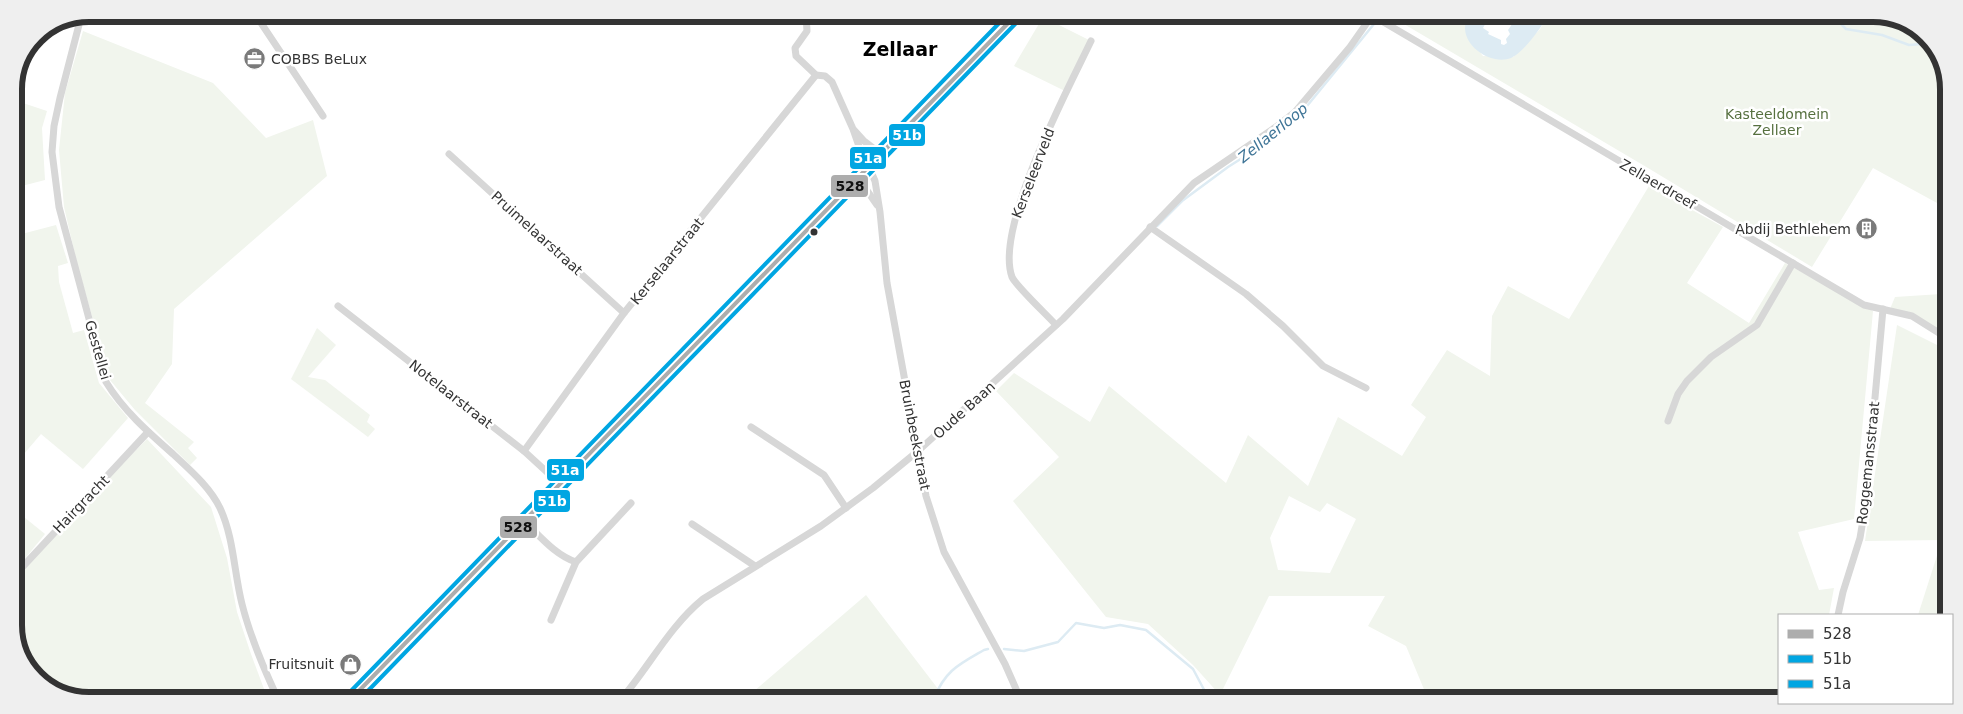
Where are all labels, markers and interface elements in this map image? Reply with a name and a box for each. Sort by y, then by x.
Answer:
district label: Zellaar [863,38,938,60]
office icon: COBBS BeLux [243,47,267,71]
place label: COBBS BeLux [271,51,367,67]
water label: Zellaerloop [1234,99,1311,167]
park label: Kasteeldomein Zellaer [1725,106,1829,138]
line badge: 51b [888,123,926,147]
street label: Kerseleerveld [1008,126,1058,220]
text: 51b [892,127,922,143]
line badge: 51a [849,146,887,170]
text: 51a [854,150,882,166]
street label: Zellaerdreef [1617,156,1700,213]
line badge: 528 [830,174,869,198]
text: 528 [835,178,865,194]
street label: Pruimelaarstraat [488,188,586,278]
street label: Kerselaarstraat [627,214,707,308]
building icon: Abdij Bethlehem [1855,217,1879,241]
place label: Abdij Bethlehem [1735,221,1851,237]
unlabelled marker [809,227,819,237]
street label: Gestellei [82,318,114,382]
street label: Notelaarstraat [406,357,496,432]
street label: Bruinbeekstraat [896,378,934,492]
street label: Oude Baan [930,378,998,442]
street label: Roggemansstraat [1854,400,1882,525]
line badge: 51a [546,458,585,482]
text: 51a [551,462,579,478]
street label: Hairgracht [50,472,113,536]
line badge: 51b [533,489,571,513]
text: 51b [537,493,567,509]
line badge: 528 [499,515,538,539]
text: 528 [503,519,533,535]
legend [1778,614,1953,704]
text: 528 [1823,625,1852,643]
text: 51b [1823,650,1852,668]
shop icon: Fruitsnuit [338,652,362,676]
place label: Fruitsnuit [269,656,335,672]
text: 51a [1823,675,1851,693]

